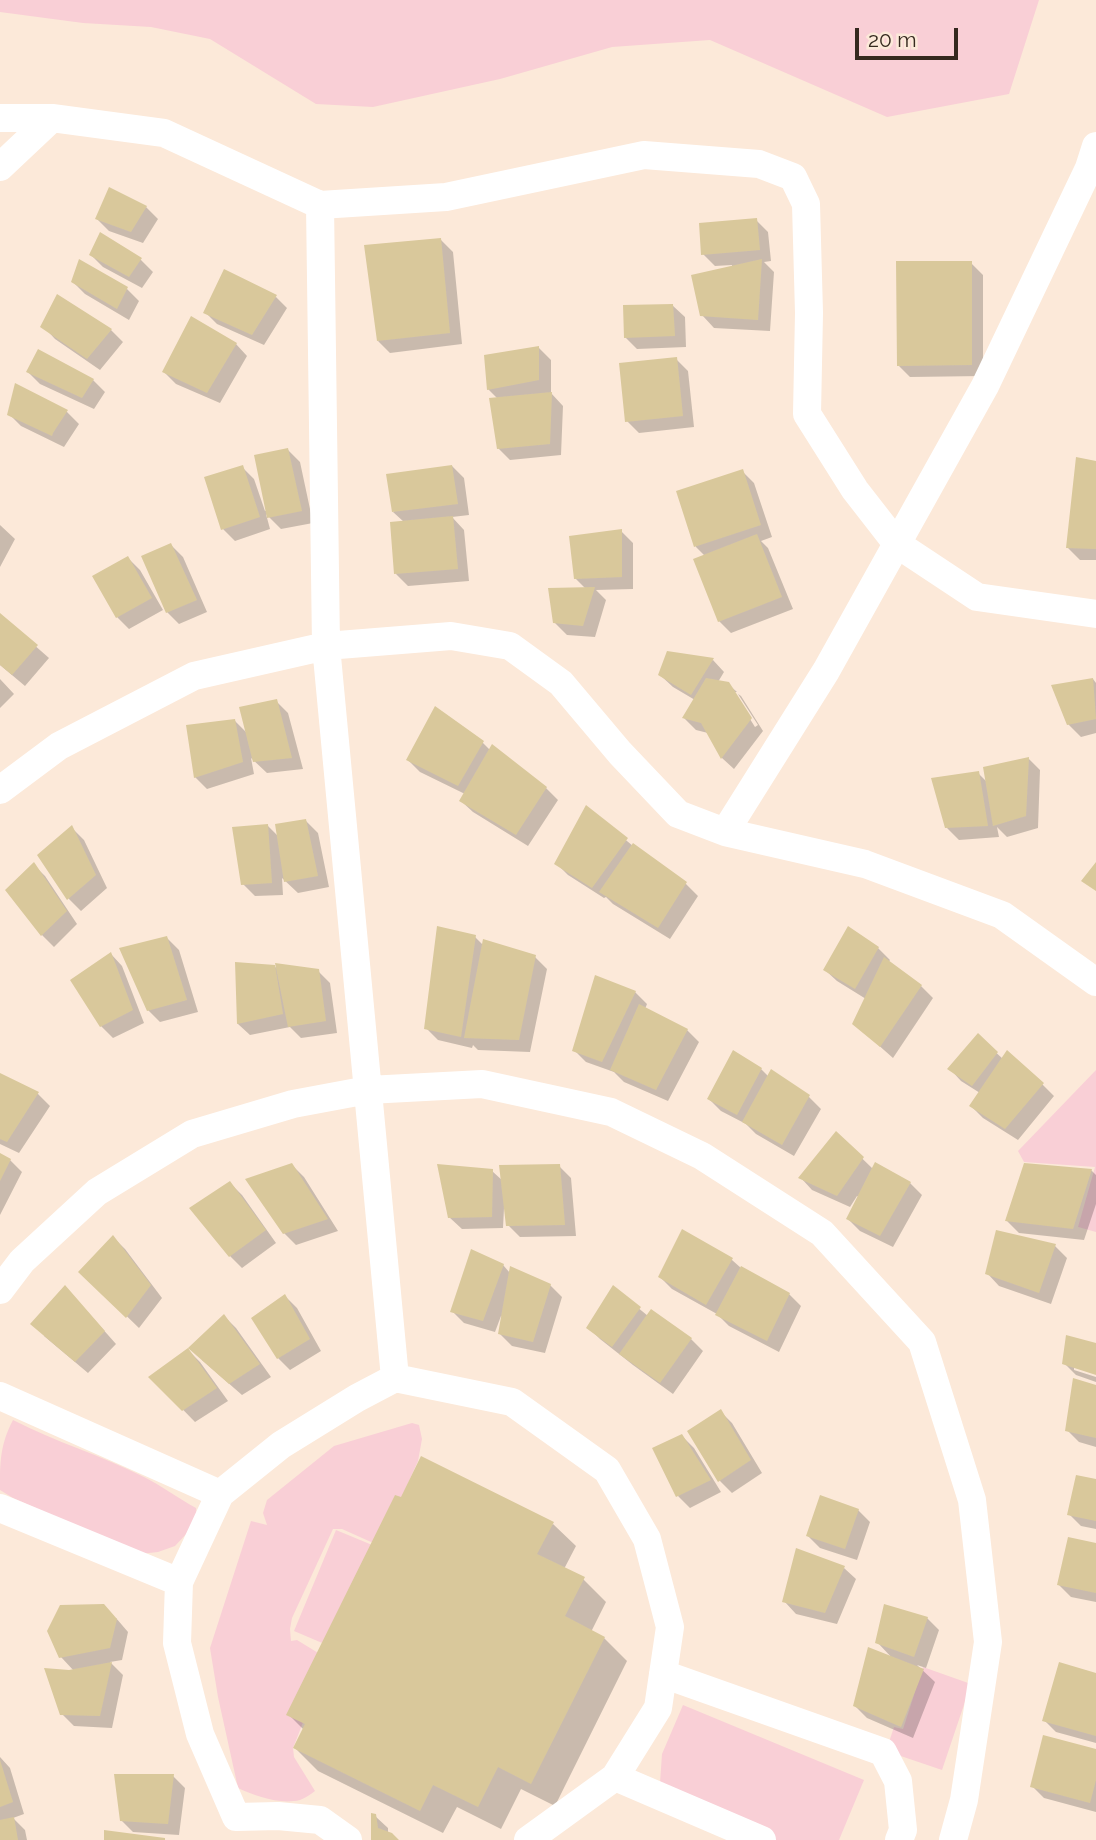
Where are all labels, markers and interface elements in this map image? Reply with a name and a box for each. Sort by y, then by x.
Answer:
scale bar [858,14,961,58]
text: 20 m [868,27,916,52]

